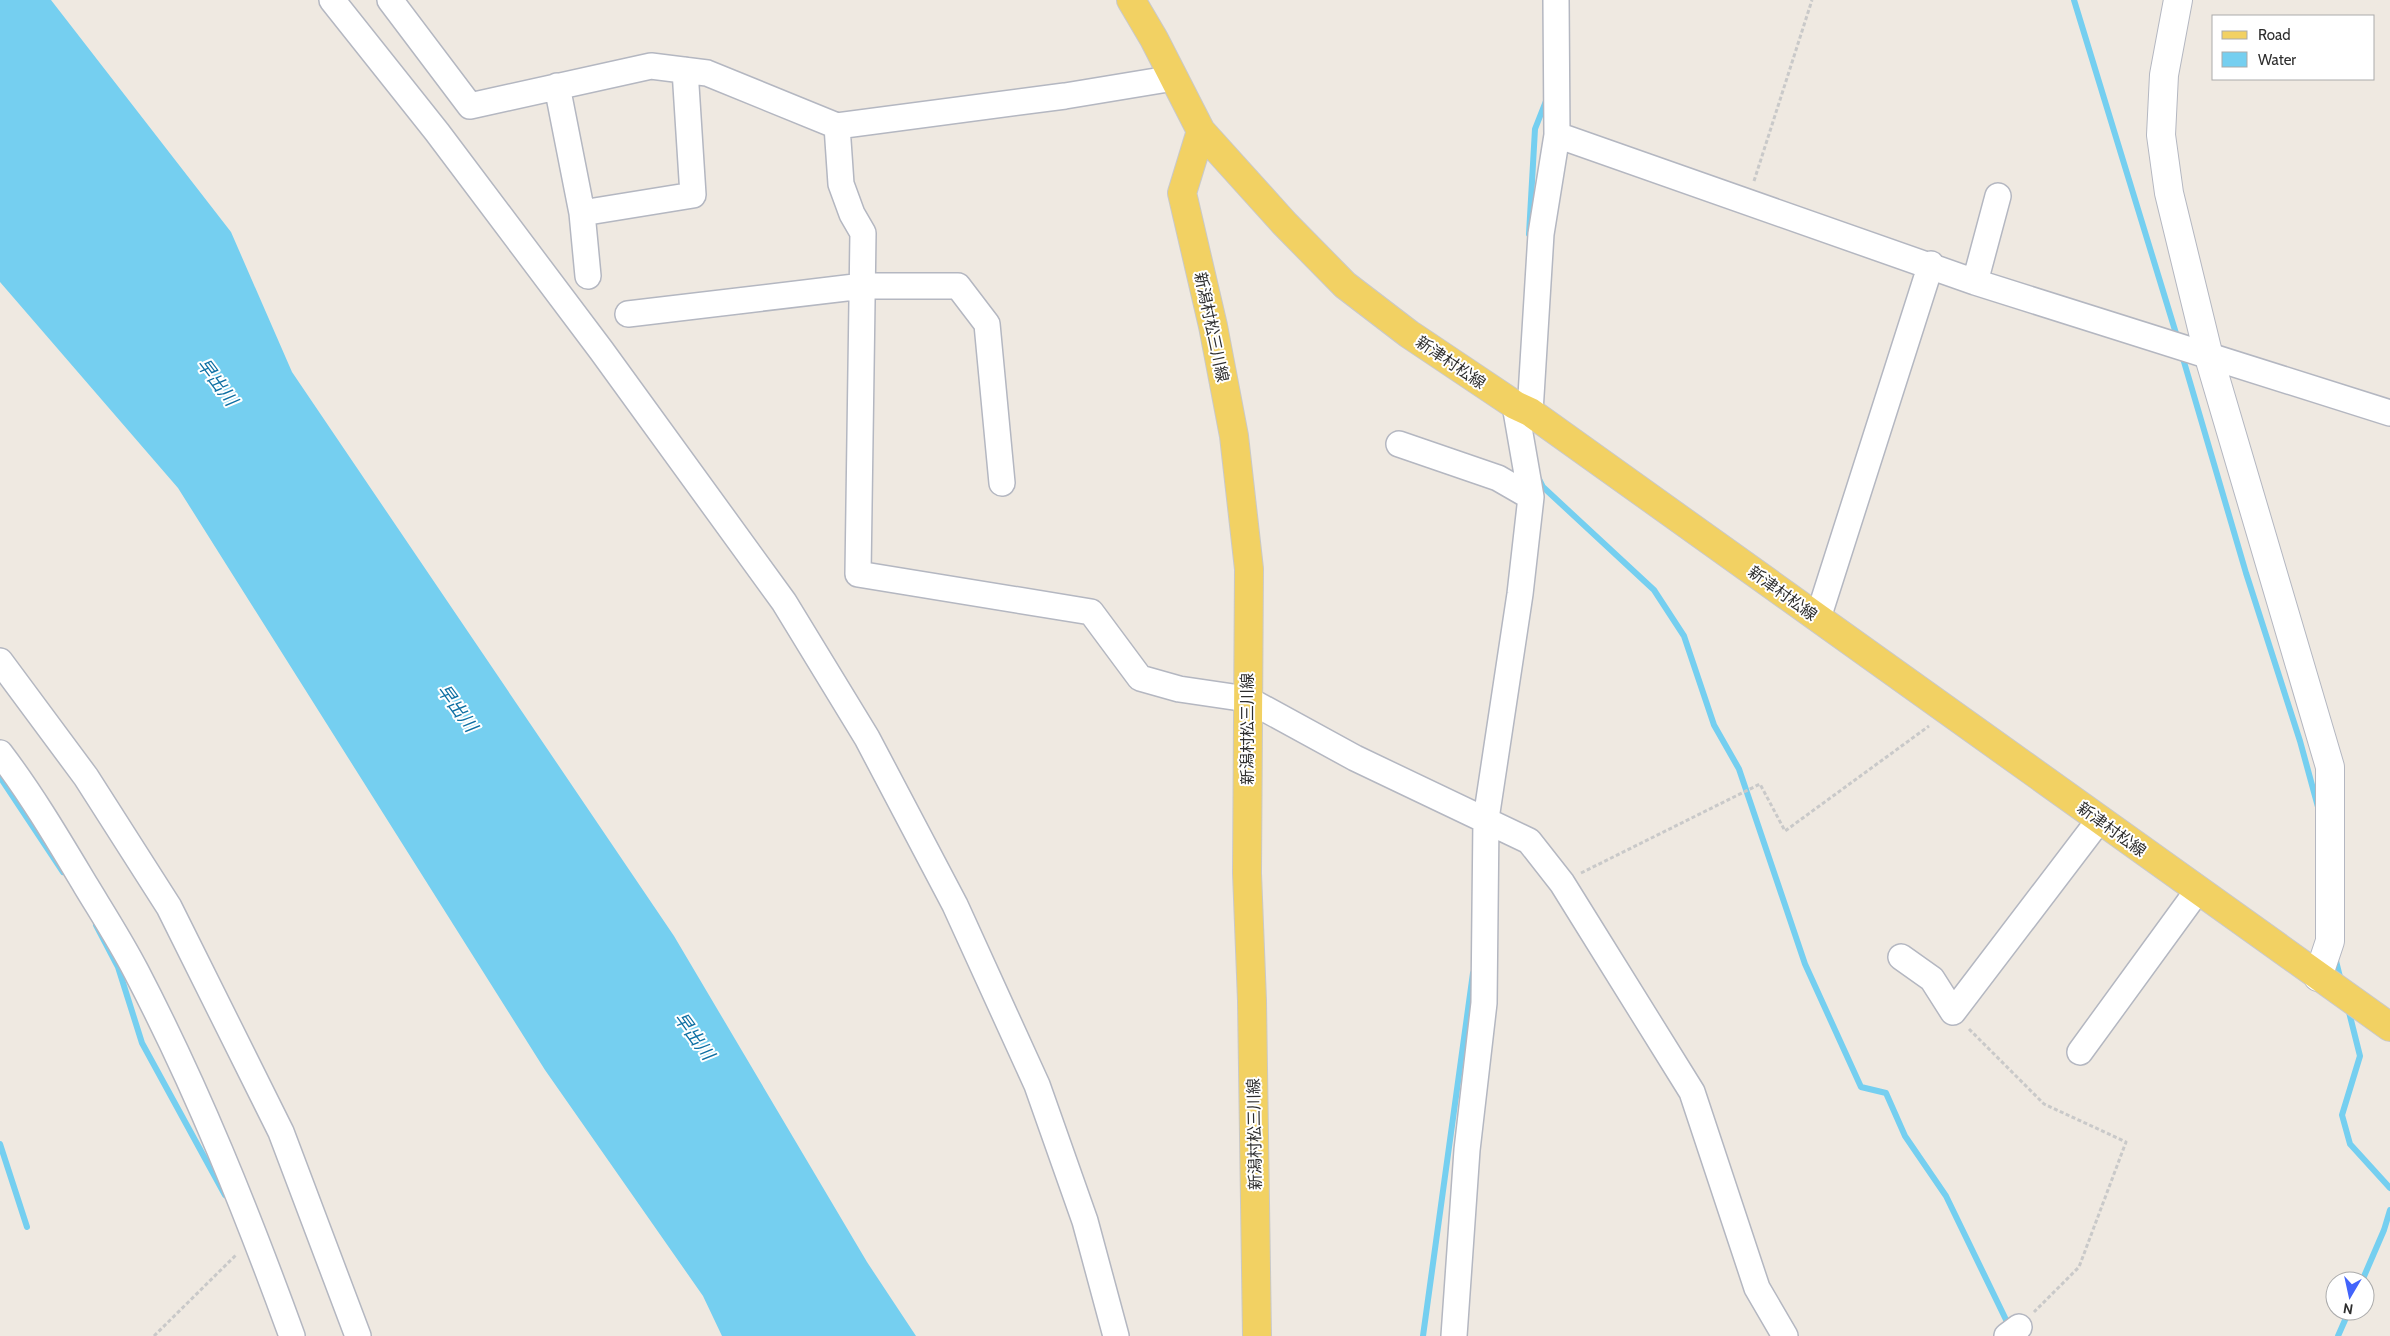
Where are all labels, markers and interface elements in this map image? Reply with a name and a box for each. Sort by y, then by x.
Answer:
legend [2212,15,2375,80]
text: Road [2258,26,2291,44]
text: Water [2258,51,2296,69]
street label: 新潟村松三川線 [1191,270,1232,384]
street label: 新津村松線 [1412,332,1489,393]
water label: 早出川 [192,354,243,412]
street label: 新津村松線 [1745,562,1821,625]
street label: 新潟村松三川線 [1238,673,1257,785]
water label: 早出川 [432,680,483,738]
street label: 新津村松線 [2074,798,2150,861]
water label: 早出川 [669,1008,720,1066]
street label: 新潟村松三川線 [1244,1078,1265,1190]
north arrow [2325,1271,2375,1321]
text: N [2342,1299,2354,1319]

